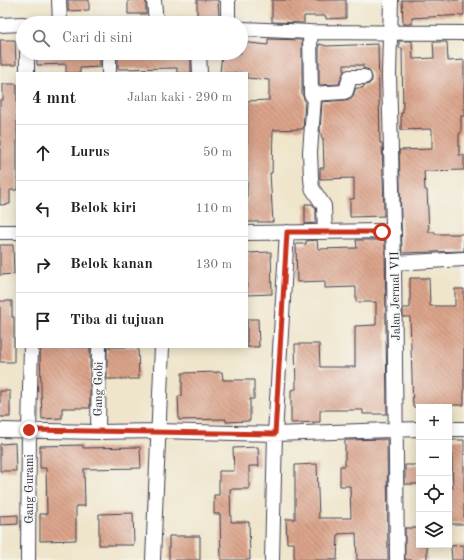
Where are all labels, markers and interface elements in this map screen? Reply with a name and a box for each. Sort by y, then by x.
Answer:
search box [16,16,248,60]
icon: search [30,27,52,49]
text: Cari di sini [62,31,133,46]
text: 4 mnt [32,90,76,107]
text: Jalan kaki · 290 m [127,91,232,104]
icon: ahead [32,142,54,164]
text: Lurus [70,145,110,160]
text: 50 m [203,146,232,159]
icon: left [32,198,54,220]
text: Belok kiri [70,201,136,216]
text: 110 m [195,202,232,215]
route start [373,223,391,241]
street label: Jalan Jermal VII [389,251,403,341]
icon: right [32,254,54,276]
text: Belok kanan [70,257,153,272]
text: 130 m [195,258,232,271]
icon: arrive [32,310,54,332]
text: Tiba di tujuan [70,313,164,328]
street label: Gang Gobi [93,361,105,417]
map controls [416,404,452,548]
button: + [416,404,452,440]
route end [20,421,38,439]
button: − [416,440,452,476]
street label: Gang Gurami [24,454,36,524]
button: locate [416,476,452,512]
button: layers [416,512,452,548]

